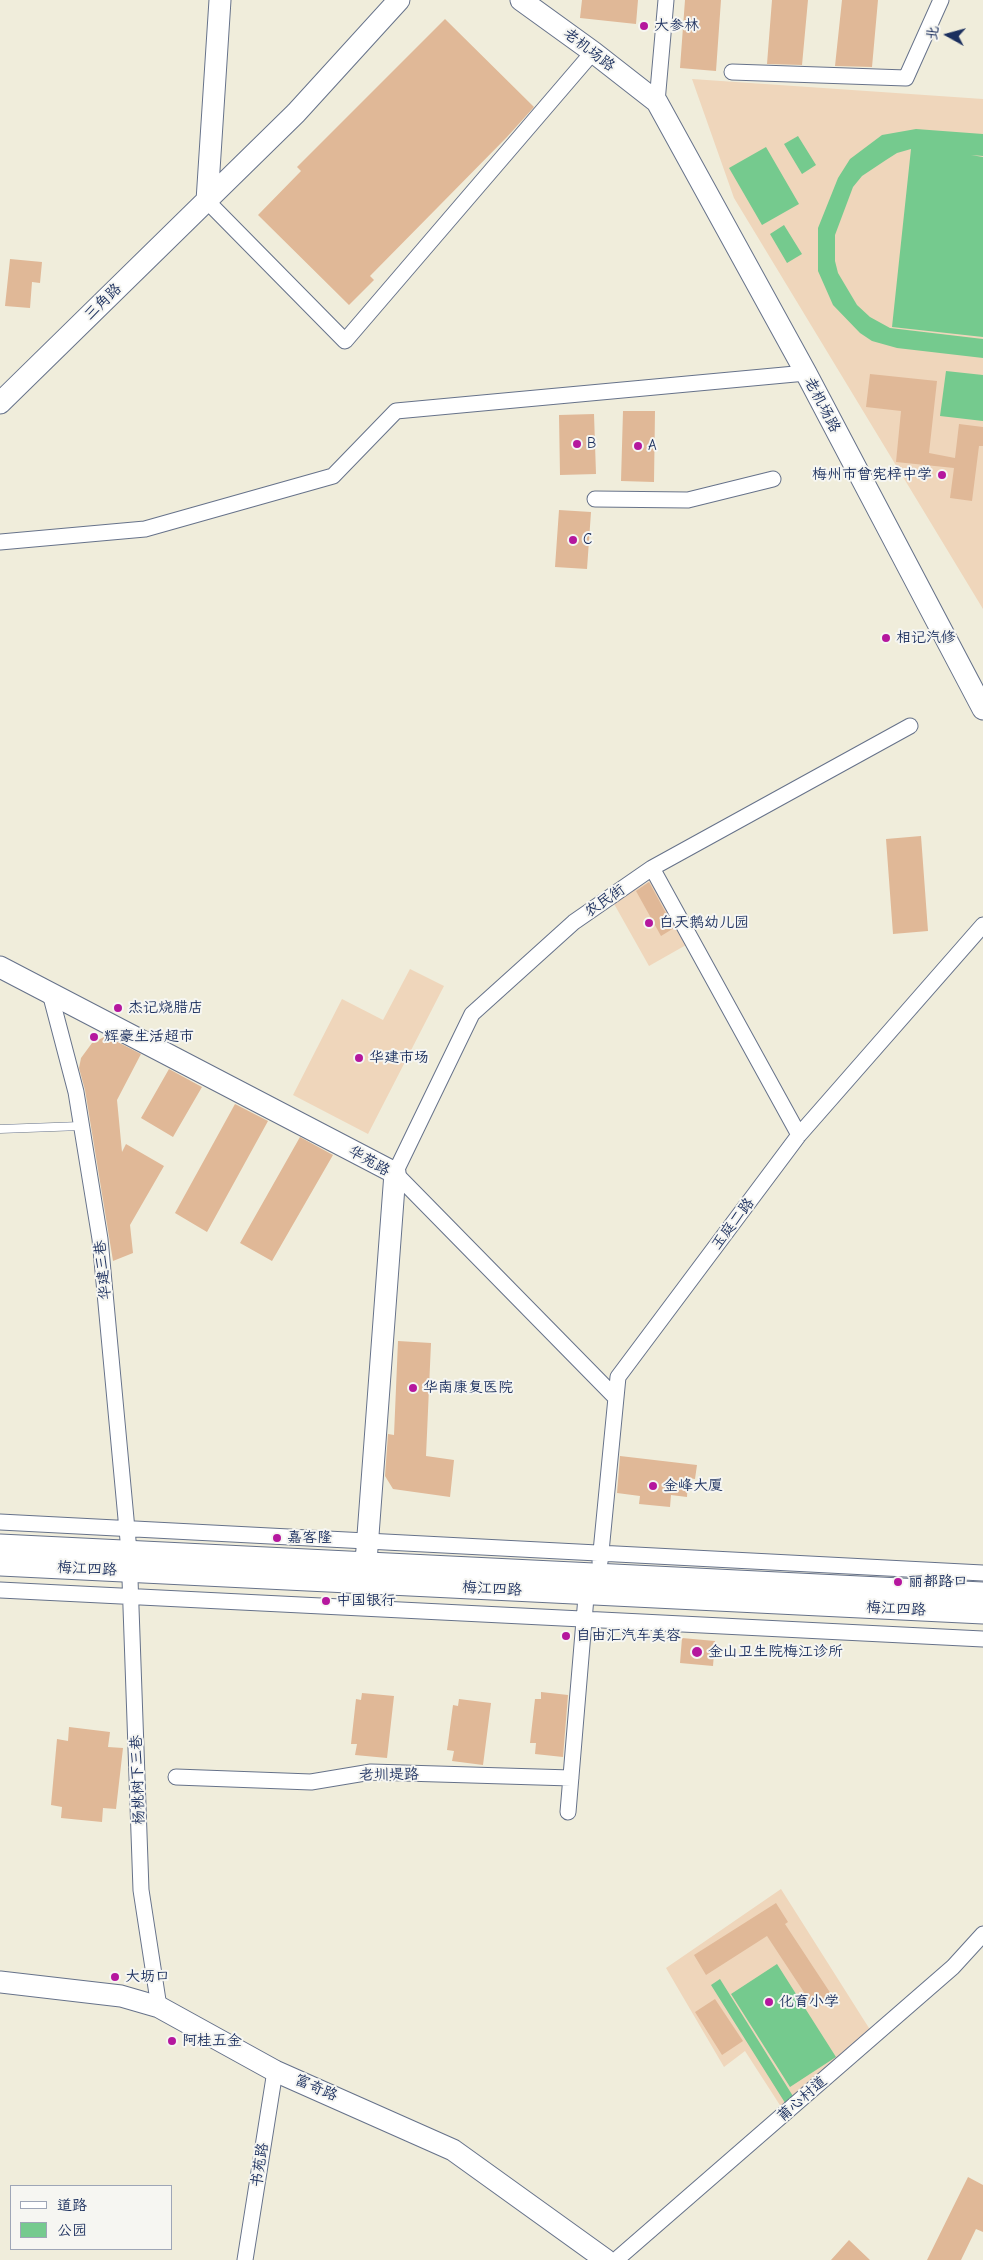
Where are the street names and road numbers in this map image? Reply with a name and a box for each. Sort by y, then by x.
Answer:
street label: 老机场路 [560,25,618,75]
street label: 三角路 [81,280,125,324]
street label: 老机场路 [800,374,844,436]
street label: 农民街 [581,881,629,921]
street label: 华苑路 [345,1142,393,1180]
street label: 玉庭二路 [708,1195,758,1253]
street label: 华建三巷 [91,1239,115,1301]
street label: 梅江四路 [57,1558,117,1580]
street label: 梅江四路 [462,1578,522,1600]
street label: 梅江四路 [866,1598,926,1620]
street label: 杨桃树下三巷 [127,1735,149,1825]
street label: 老圳堤路 [359,1765,419,1785]
street label: 富奇路 [292,2071,340,2105]
street label: 莆心村道 [773,2073,831,2125]
street label: 书苑路 [248,2141,272,2189]

